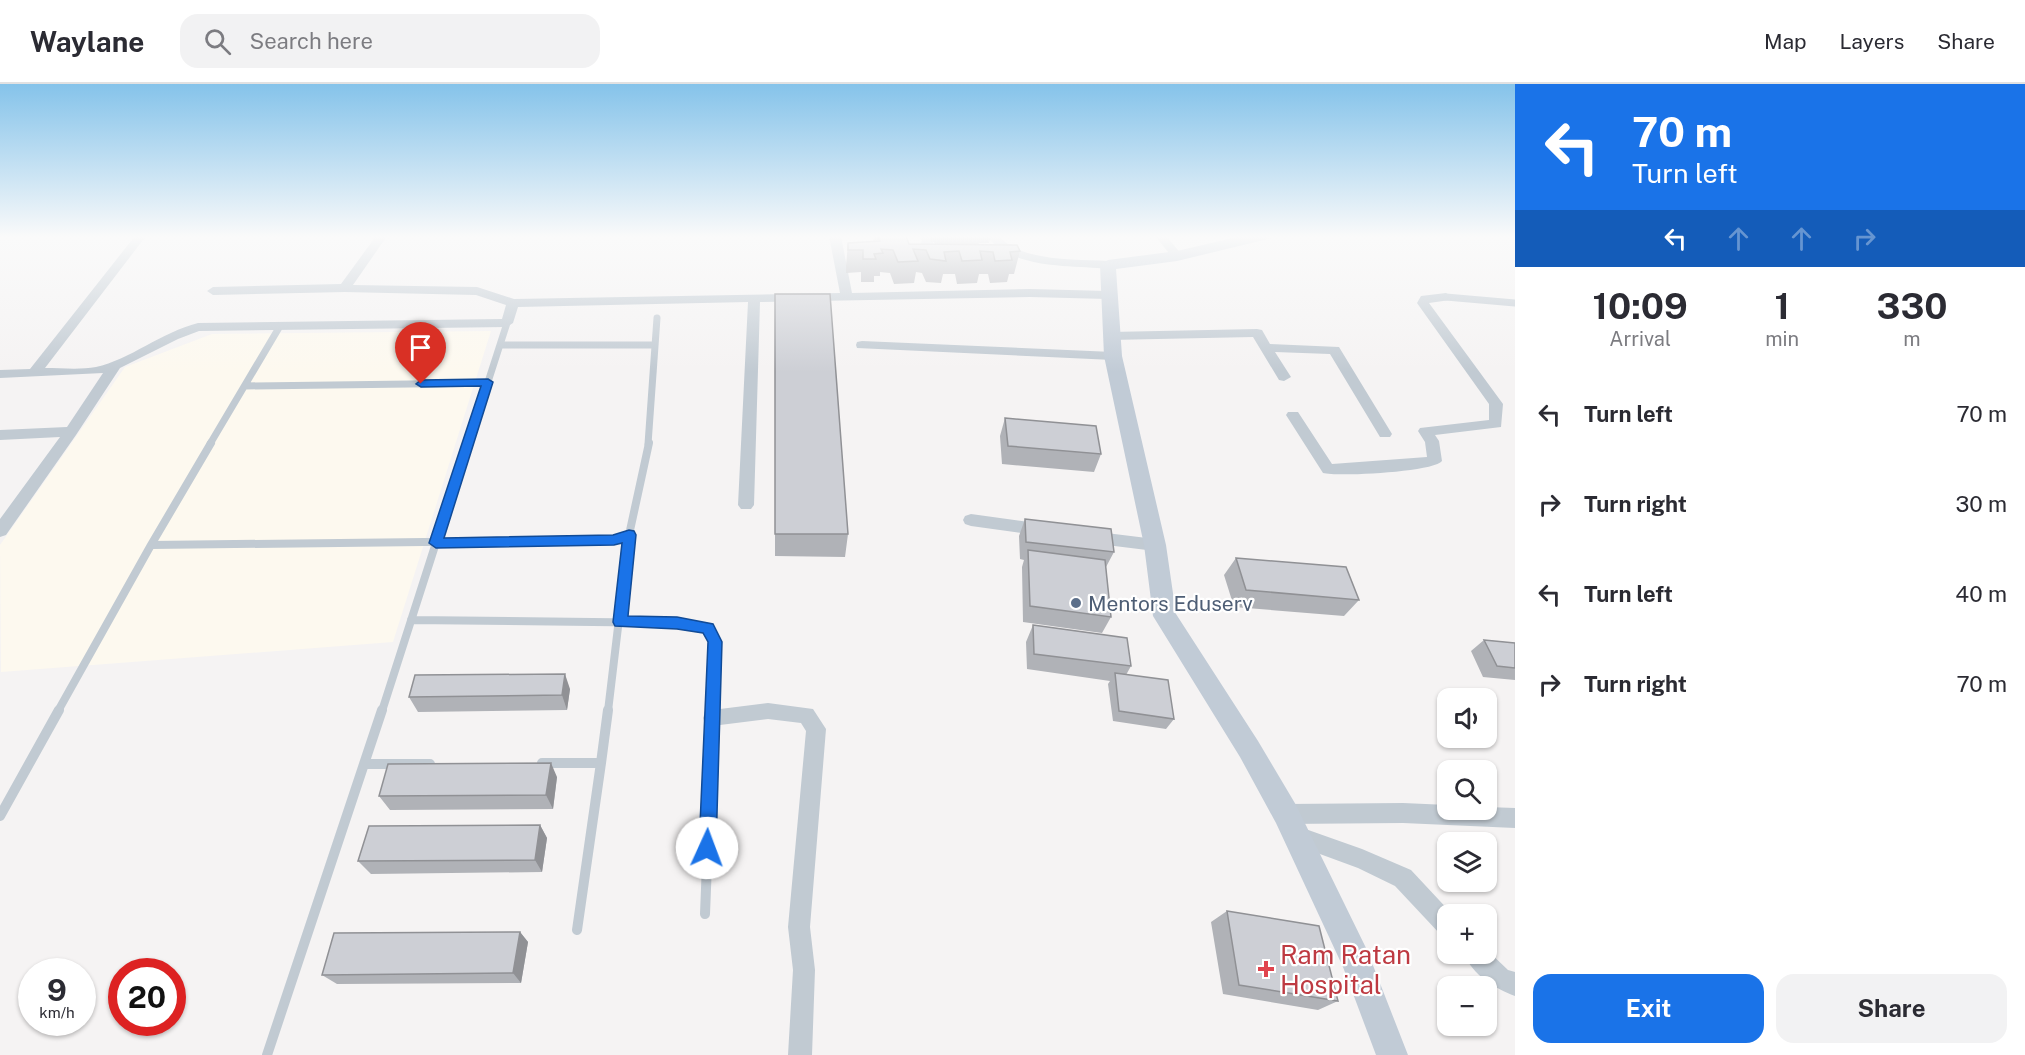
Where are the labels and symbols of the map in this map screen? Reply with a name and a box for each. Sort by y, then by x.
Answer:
pin [395,322,446,384]
place label: Mentors Eduserv [1088,591,1253,616]
marker: Mentors Eduserv [1069,596,1083,610]
position arrow [675,816,739,880]
place label: Ram Ratan Hospital [1280,939,1411,1000]
speed limit sign: 20 [108,958,186,1036]
marker: Ram Ratan Hospital [1257,960,1275,978]

